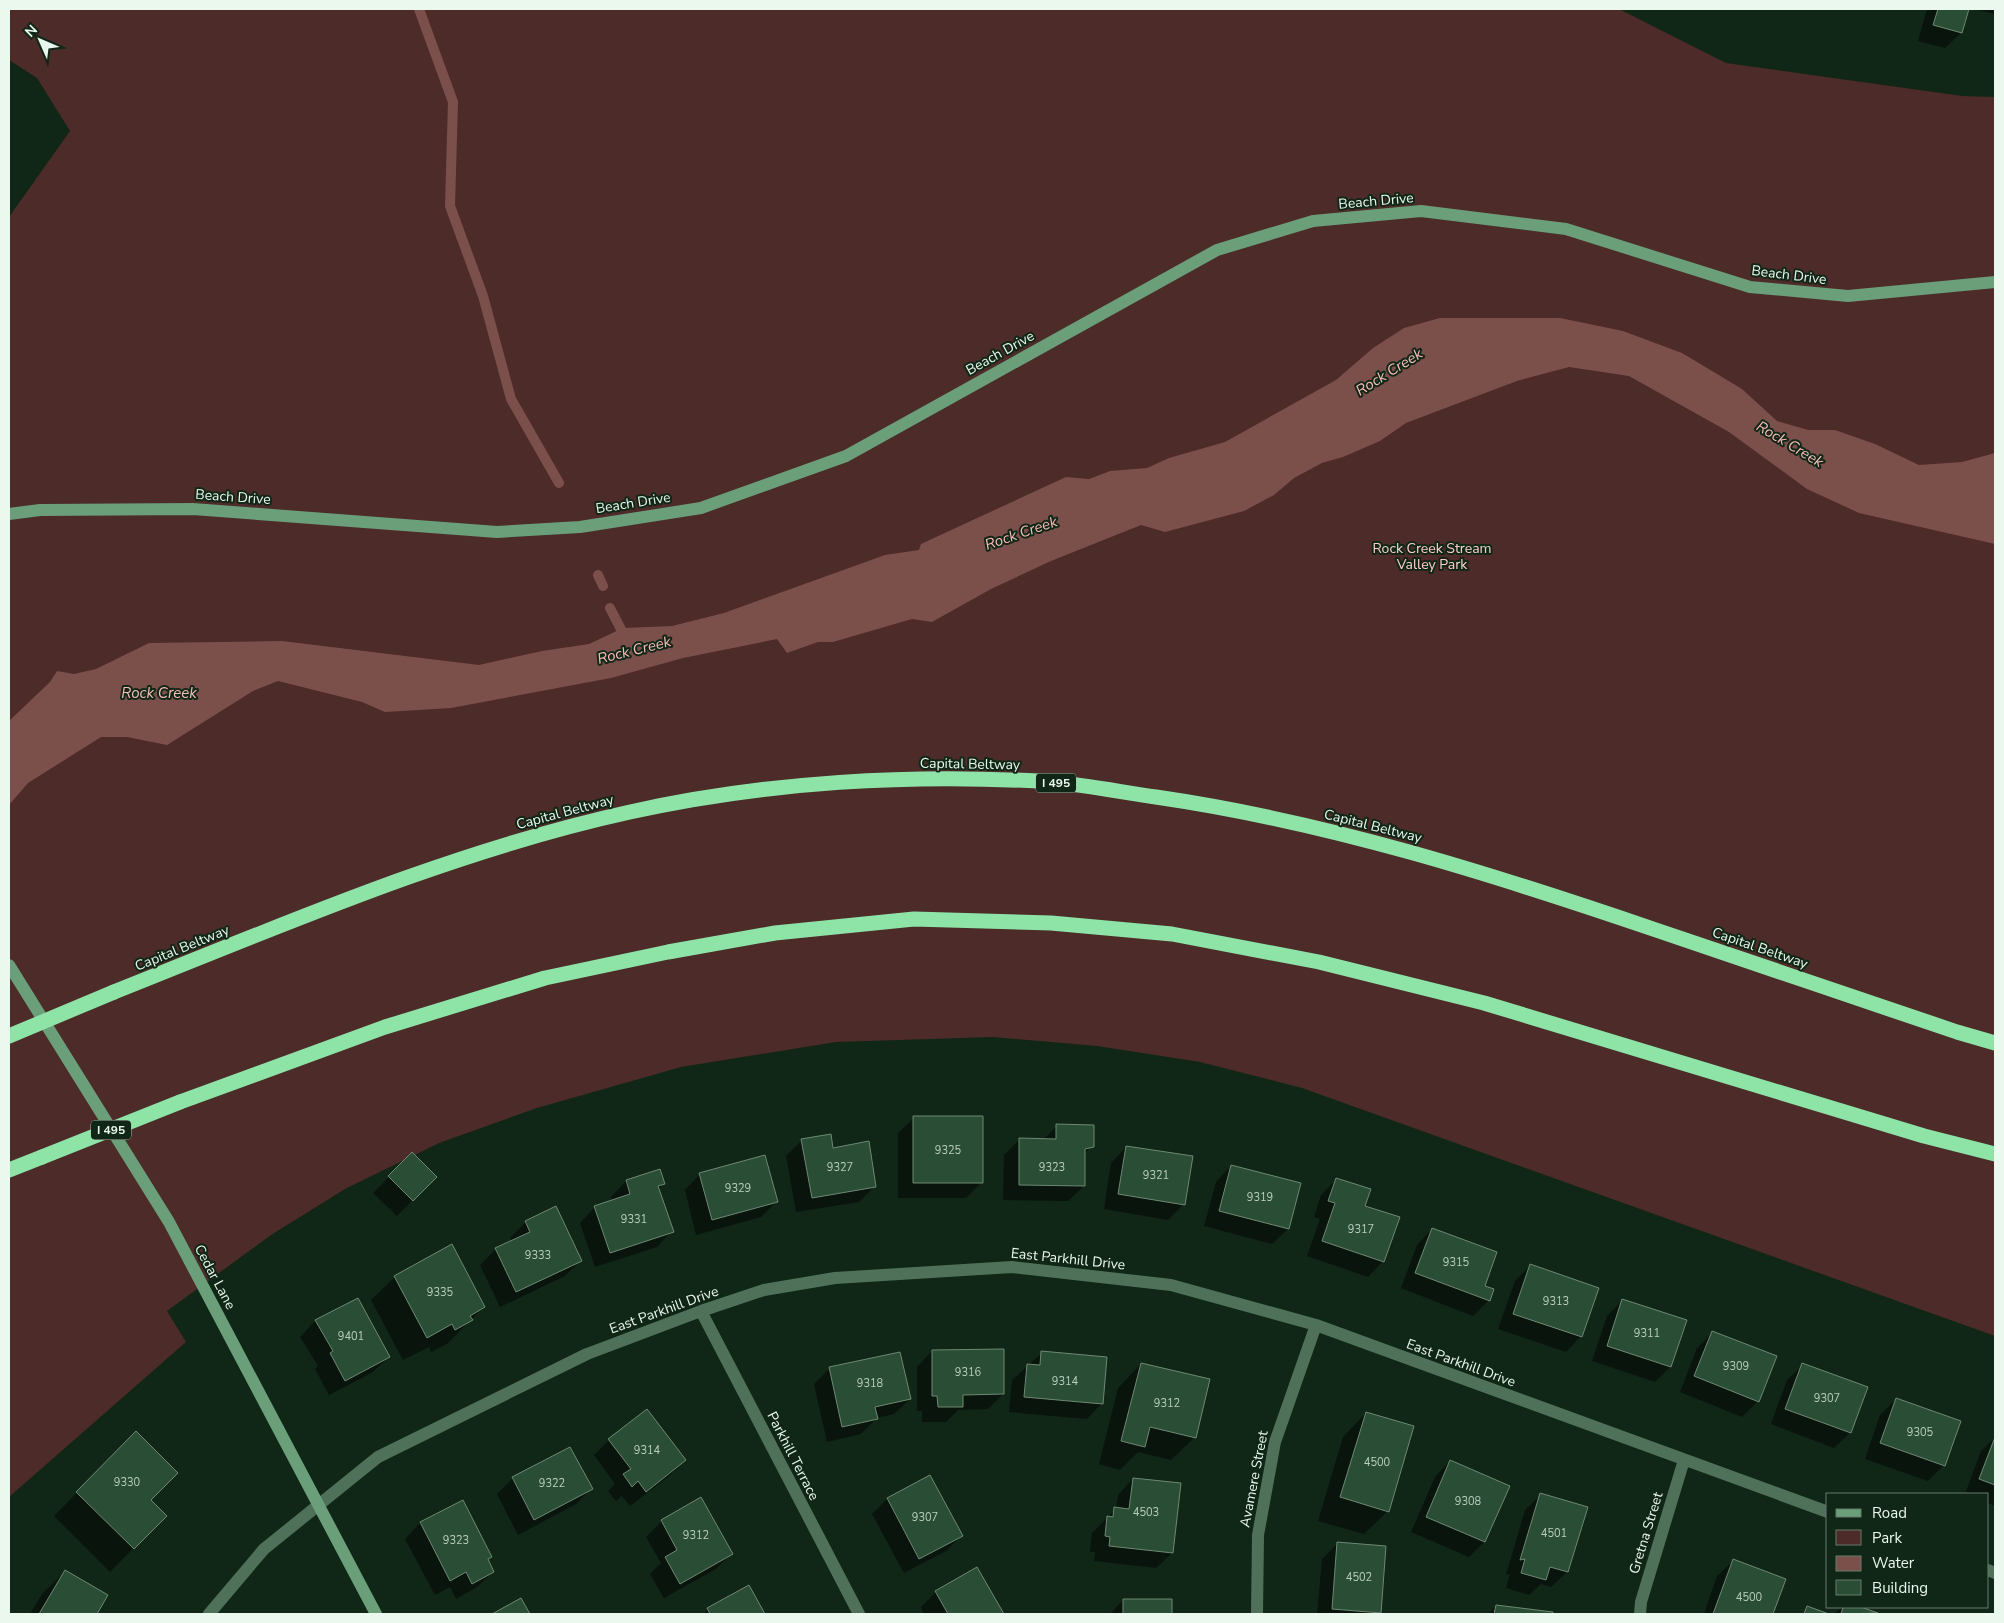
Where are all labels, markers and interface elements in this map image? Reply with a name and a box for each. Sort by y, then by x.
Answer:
north arrow [15,15,65,65]
text: N [21,21,42,42]
street label: Beach Drive [1338,188,1414,214]
street label: Beach Drive [1750,261,1828,289]
street label: Beach Drive [962,326,1038,380]
water label: Rock Creek [1352,343,1427,400]
water label: Rock Creek [1753,416,1828,472]
street label: Beach Drive [195,485,271,509]
street label: Beach Drive [594,488,672,518]
water label: Rock Creek [982,511,1060,555]
park label: Rock Creek Stream Valley Park [1372,539,1492,574]
water label: Rock Creek [595,631,673,669]
water label: Rock Creek [121,683,197,703]
street label: Capital Beltway [920,754,1021,774]
road number: I 495 [1036,774,1076,792]
street label: Capital Beltway [514,790,617,834]
street label: Capital Beltway [1322,805,1425,848]
street label: Capital Beltway [132,920,233,976]
street label: Capital Beltway [1710,923,1811,974]
road number: I 495 [91,1120,131,1140]
house number: 9325 [935,1143,962,1158]
house number: 9327 [827,1160,853,1175]
house number: 9323 [1039,1160,1065,1175]
house number: 9321 [1143,1168,1169,1183]
house number: 9329 [725,1181,751,1196]
house number: 9319 [1247,1190,1273,1205]
house number: 9331 [621,1212,647,1227]
house number: 9317 [1348,1222,1374,1237]
street label: Cedar Lane [190,1241,240,1313]
street label: East Parkhill Drive [1010,1244,1126,1274]
house number: 9333 [525,1248,551,1263]
house number: 9315 [1443,1255,1470,1270]
street label: East Parkhill Drive [607,1281,721,1339]
house number: 9335 [427,1285,454,1300]
house number: 9313 [1543,1294,1569,1309]
house number: 9311 [1634,1326,1660,1341]
house number: 9401 [338,1329,364,1344]
street label: East Parkhill Drive [1404,1334,1518,1392]
house number: 9309 [1723,1359,1749,1374]
house number: 9316 [955,1365,982,1380]
house number: 9314 [1052,1374,1079,1389]
house number: 9318 [857,1376,884,1391]
house number: 9307 [1814,1391,1840,1406]
house number: 9312 [1154,1396,1180,1411]
street label: Parkhill Terrace [763,1408,823,1504]
house number: 9305 [1907,1425,1934,1440]
street label: Avamere Street [1235,1429,1273,1529]
house number: 9314 [634,1443,661,1458]
house number: 4500 [1364,1455,1391,1470]
house number: 9330 [114,1475,141,1490]
house number: 9322 [539,1476,565,1491]
street label: Gretna Street [1625,1490,1667,1576]
legend [1826,1493,1989,1608]
house number: 9308 [1455,1494,1482,1509]
text: Road [1872,1503,1907,1523]
house number: 4503 [1133,1505,1159,1520]
house number: 9307 [912,1510,938,1525]
house number: 4501 [1541,1526,1567,1541]
house number: 9312 [683,1528,709,1543]
text: Park [1872,1528,1902,1548]
house number: 9323 [443,1533,469,1548]
text: Water [1872,1553,1915,1573]
house number: 4502 [1346,1570,1372,1585]
text: Building [1872,1578,1928,1598]
house number: 4500 [1736,1590,1763,1605]

